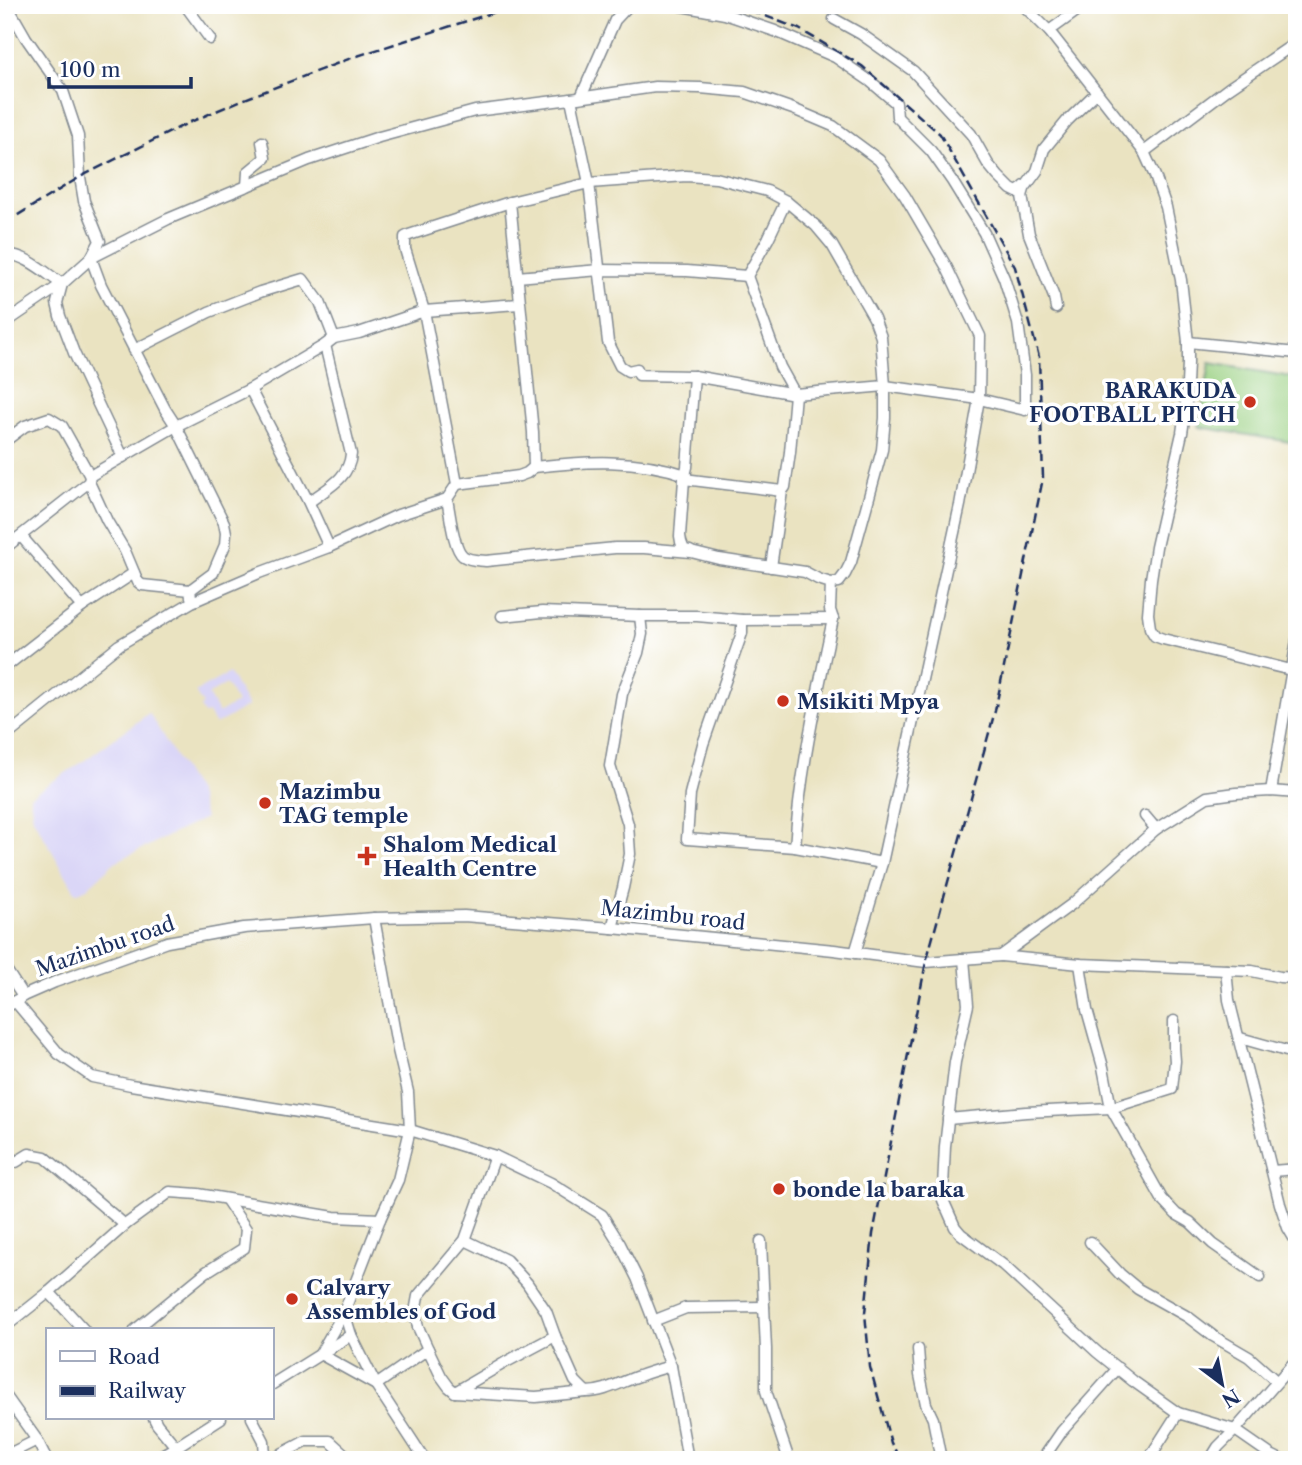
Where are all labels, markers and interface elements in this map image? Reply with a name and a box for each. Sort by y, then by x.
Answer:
scale bar [49,46,191,90]
text: 100 m [60,57,121,82]
place label: BARAKUDA FOOTBALL PITCH [1029,378,1237,427]
marker: BARAKUDA FOOTBALL PITCH [1242,394,1258,410]
place label: Msikiti Mpya [797,689,940,714]
marker: Msikiti Mpya [775,693,791,709]
place label: Mazimbu TAG temple [279,779,408,828]
marker: Mazimbu TAG temple [257,795,273,811]
place label: Shalom Medical Health Centre [383,832,557,881]
marker: Shalom Medical Health Centre [357,846,377,866]
street label: Mazimbu road [599,895,747,935]
street label: Mazimbu road [32,910,178,981]
place label: bonde la baraka [792,1177,965,1202]
marker: bonde la baraka [771,1181,787,1197]
place label: Calvary Assembles of God [305,1275,496,1324]
marker: Calvary Assembles of God [284,1291,300,1307]
legend [46,1328,273,1420]
text: Road [108,1344,160,1369]
north arrow [1186,1350,1256,1420]
text: Railway [108,1378,186,1403]
text: N [1218,1384,1244,1412]

